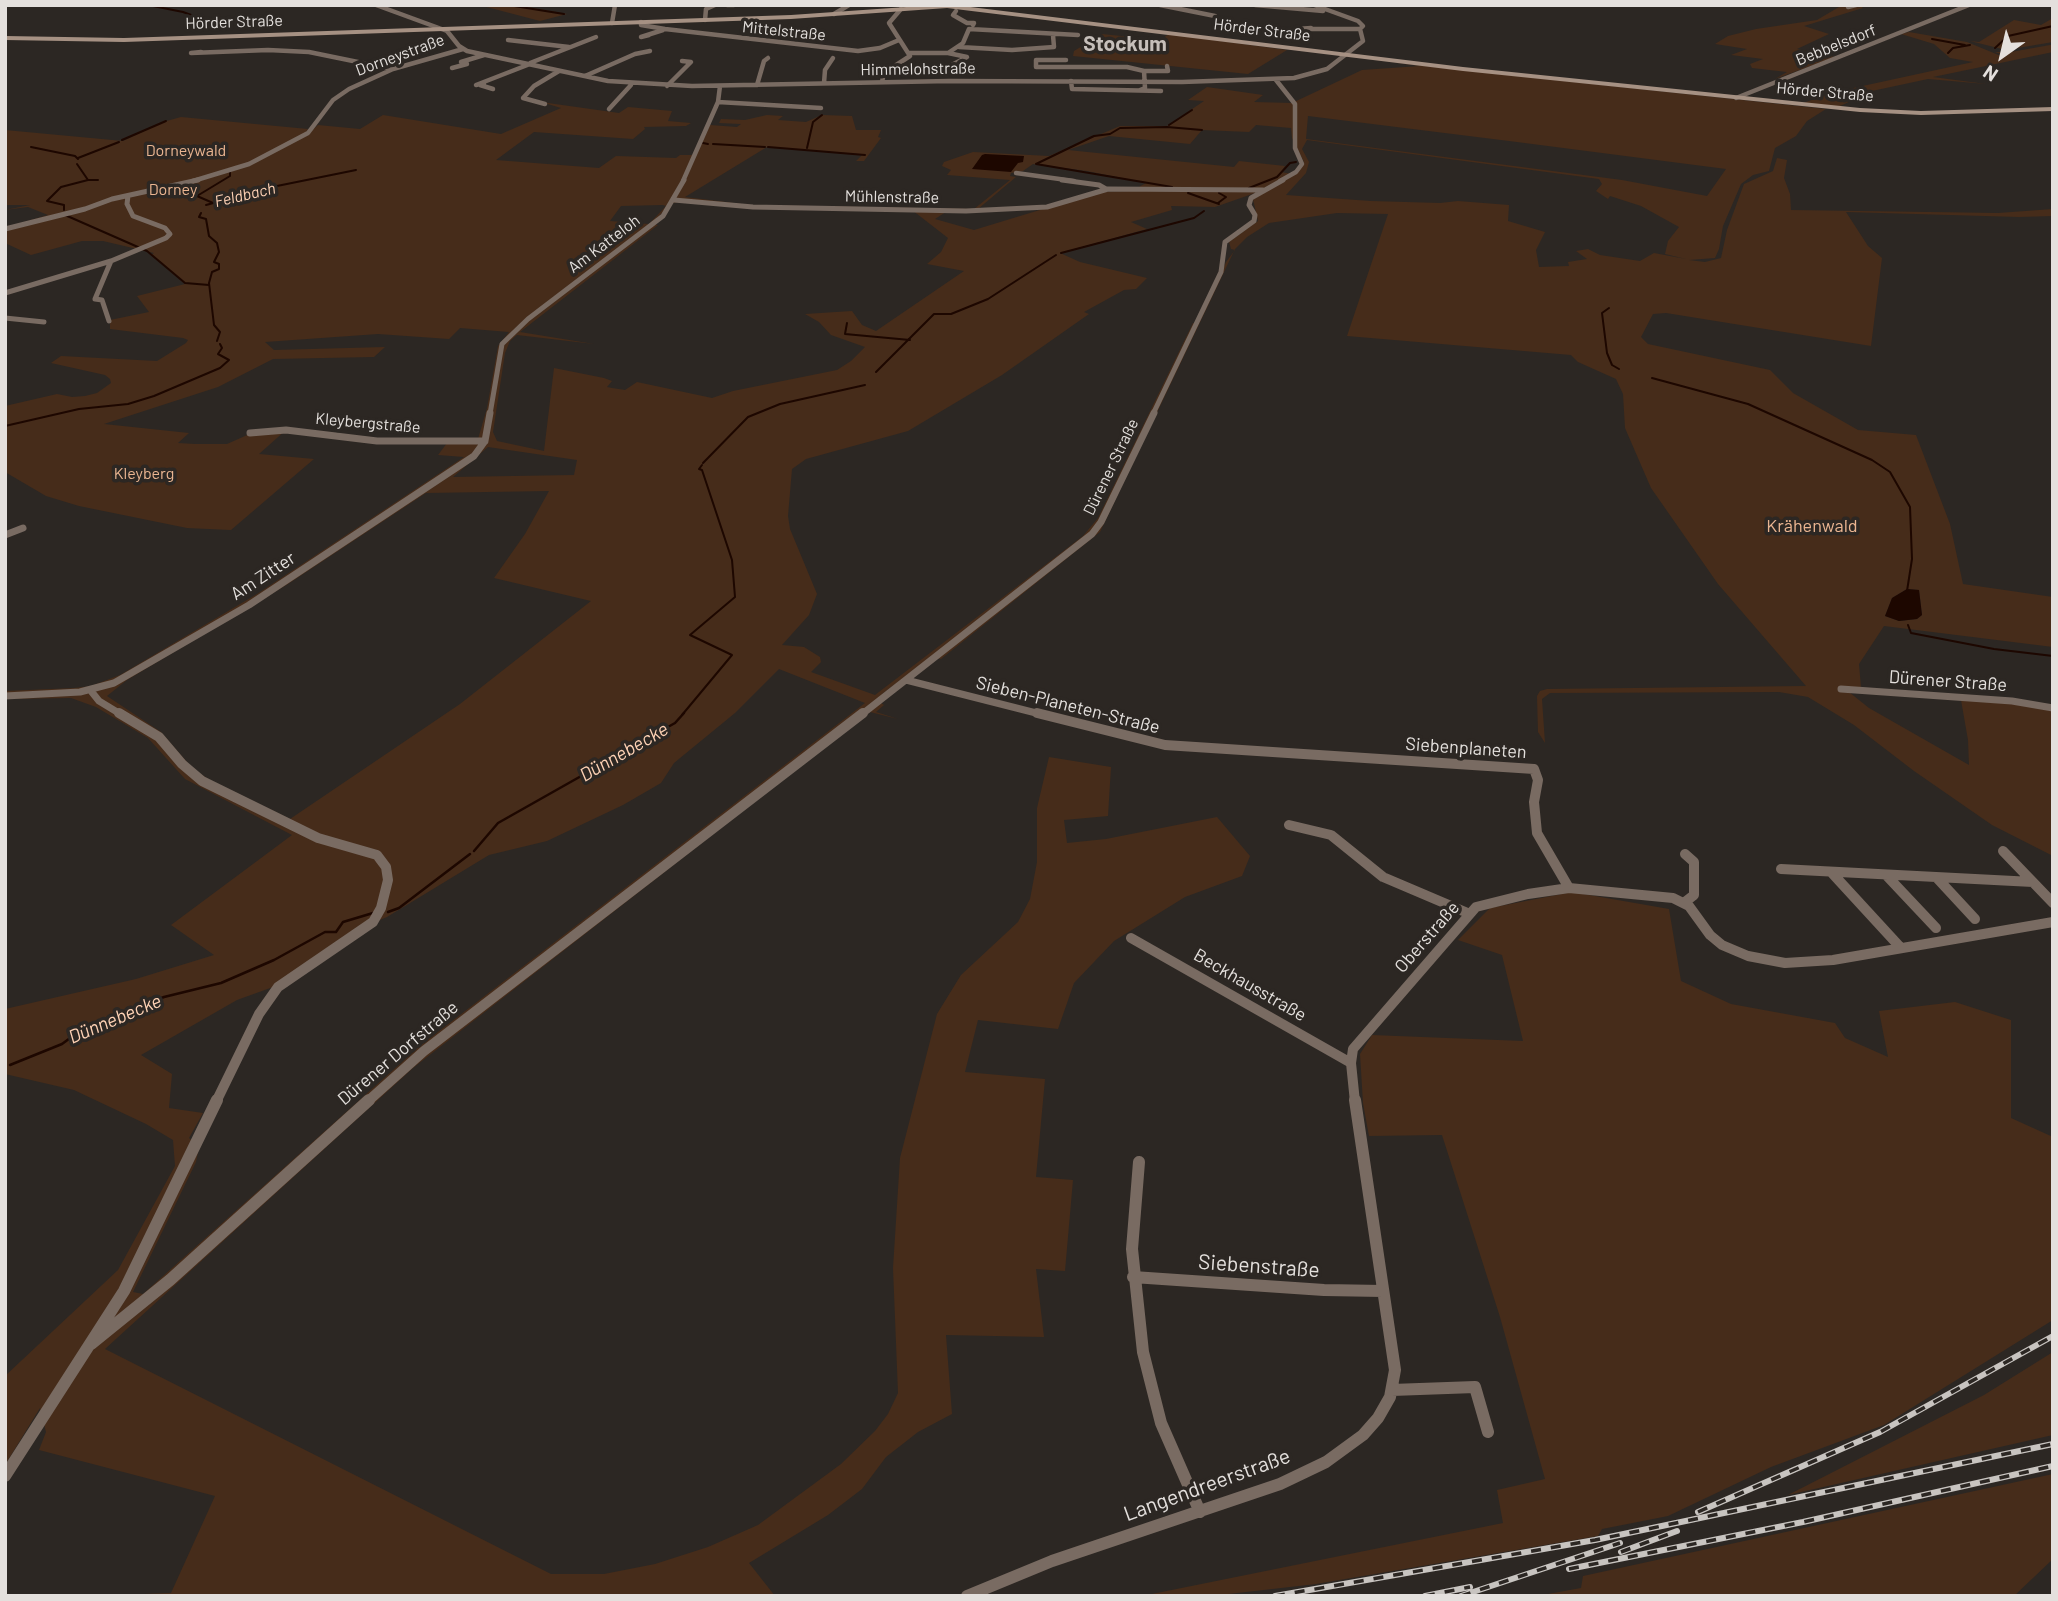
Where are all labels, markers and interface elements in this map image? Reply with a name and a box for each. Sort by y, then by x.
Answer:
street label: Hörder Straße [185,11,283,33]
street label: Hörder Straße [1212,15,1312,45]
street label: Mittelstraße [741,17,827,45]
street label: Bebbelsdorf [1793,20,1879,70]
north arrow [1967,21,2037,91]
street label: Dorneystraße [353,30,447,80]
district label: Stockum [1083,31,1167,57]
street label: Himmelohstraße [860,58,976,80]
text: N [1978,61,2002,87]
street label: Hörder Straße [1776,78,1874,106]
park label: Dorneywald [146,141,226,161]
water label: Feldbach [213,179,277,211]
park label: Dorney [149,180,197,200]
street label: Mühlenstraße [845,187,939,207]
street label: Am Katteloh [564,211,644,277]
street label: Kleybergstraße [315,409,421,437]
street label: Dürener Straße [1079,416,1143,518]
park label: Kleyberg [114,464,174,484]
park label: Krähenwald [1766,515,1858,537]
street label: Am Zitter [227,547,299,605]
street label: Dürener Straße [1888,666,2008,696]
street label: Sieben-Planeten-Straße [974,672,1162,738]
water label: Dünnebecke [576,717,672,787]
street label: Siebenplaneten [1405,733,1527,763]
street label: Oberstraße [1390,897,1464,977]
street label: Beckhausstraße [1190,944,1310,1026]
water label: Dünnebecke [65,989,165,1049]
street label: Dürener Dorfstraße [333,996,463,1110]
street label: Siebenstraße [1197,1249,1321,1283]
street label: Langendreerstraße [1120,1443,1294,1527]

